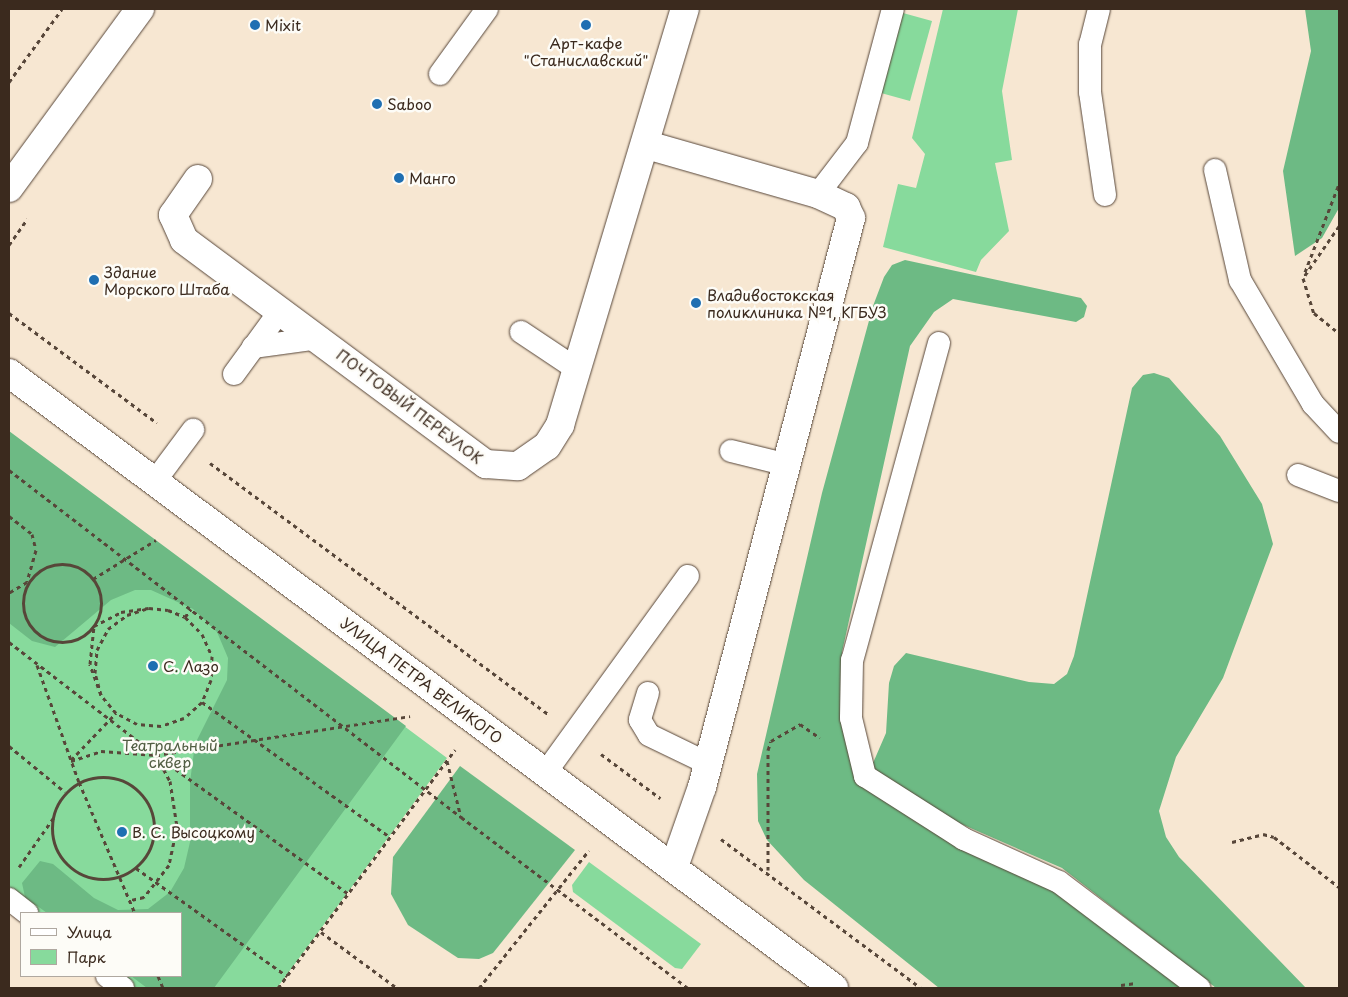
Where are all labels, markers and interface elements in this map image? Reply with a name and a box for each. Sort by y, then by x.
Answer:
place label: Mixit [265,16,301,34]
marker: Mixit [249,19,261,31]
marker: Арт-кафе "Станиславский" [580,19,592,31]
place label: Арт-кафе "Станиславский" [523,33,649,68]
place label: Saboo [387,95,432,113]
marker: Saboo [371,98,383,110]
place label: Манго [409,169,456,187]
marker: Манго [393,172,405,184]
place label: Здание Морского Штаба [104,262,230,297]
marker: Здание Морского Штаба [88,274,100,286]
place label: Владивостокская поликлиника №1, КГБУЗ [707,285,887,320]
marker: Владивостокская поликлиника №1, КГБУЗ [689,296,703,310]
street label: ПОЧТОВЫЙ ПЕРЕУЛОК [333,345,487,467]
street label: УЛИЦА ПЕТРА ВЕЛИКОГО [338,613,506,747]
place label: С. Лазо [163,657,219,675]
marker: С. Лазо [147,660,159,672]
park label: Театральный сквер [122,735,218,770]
place label: В. С. Высоцкому [132,823,255,841]
marker: В. С. Высоцкому [116,826,128,838]
legend [20,912,182,977]
text: Улица [67,920,112,943]
text: Парк [67,945,106,968]

